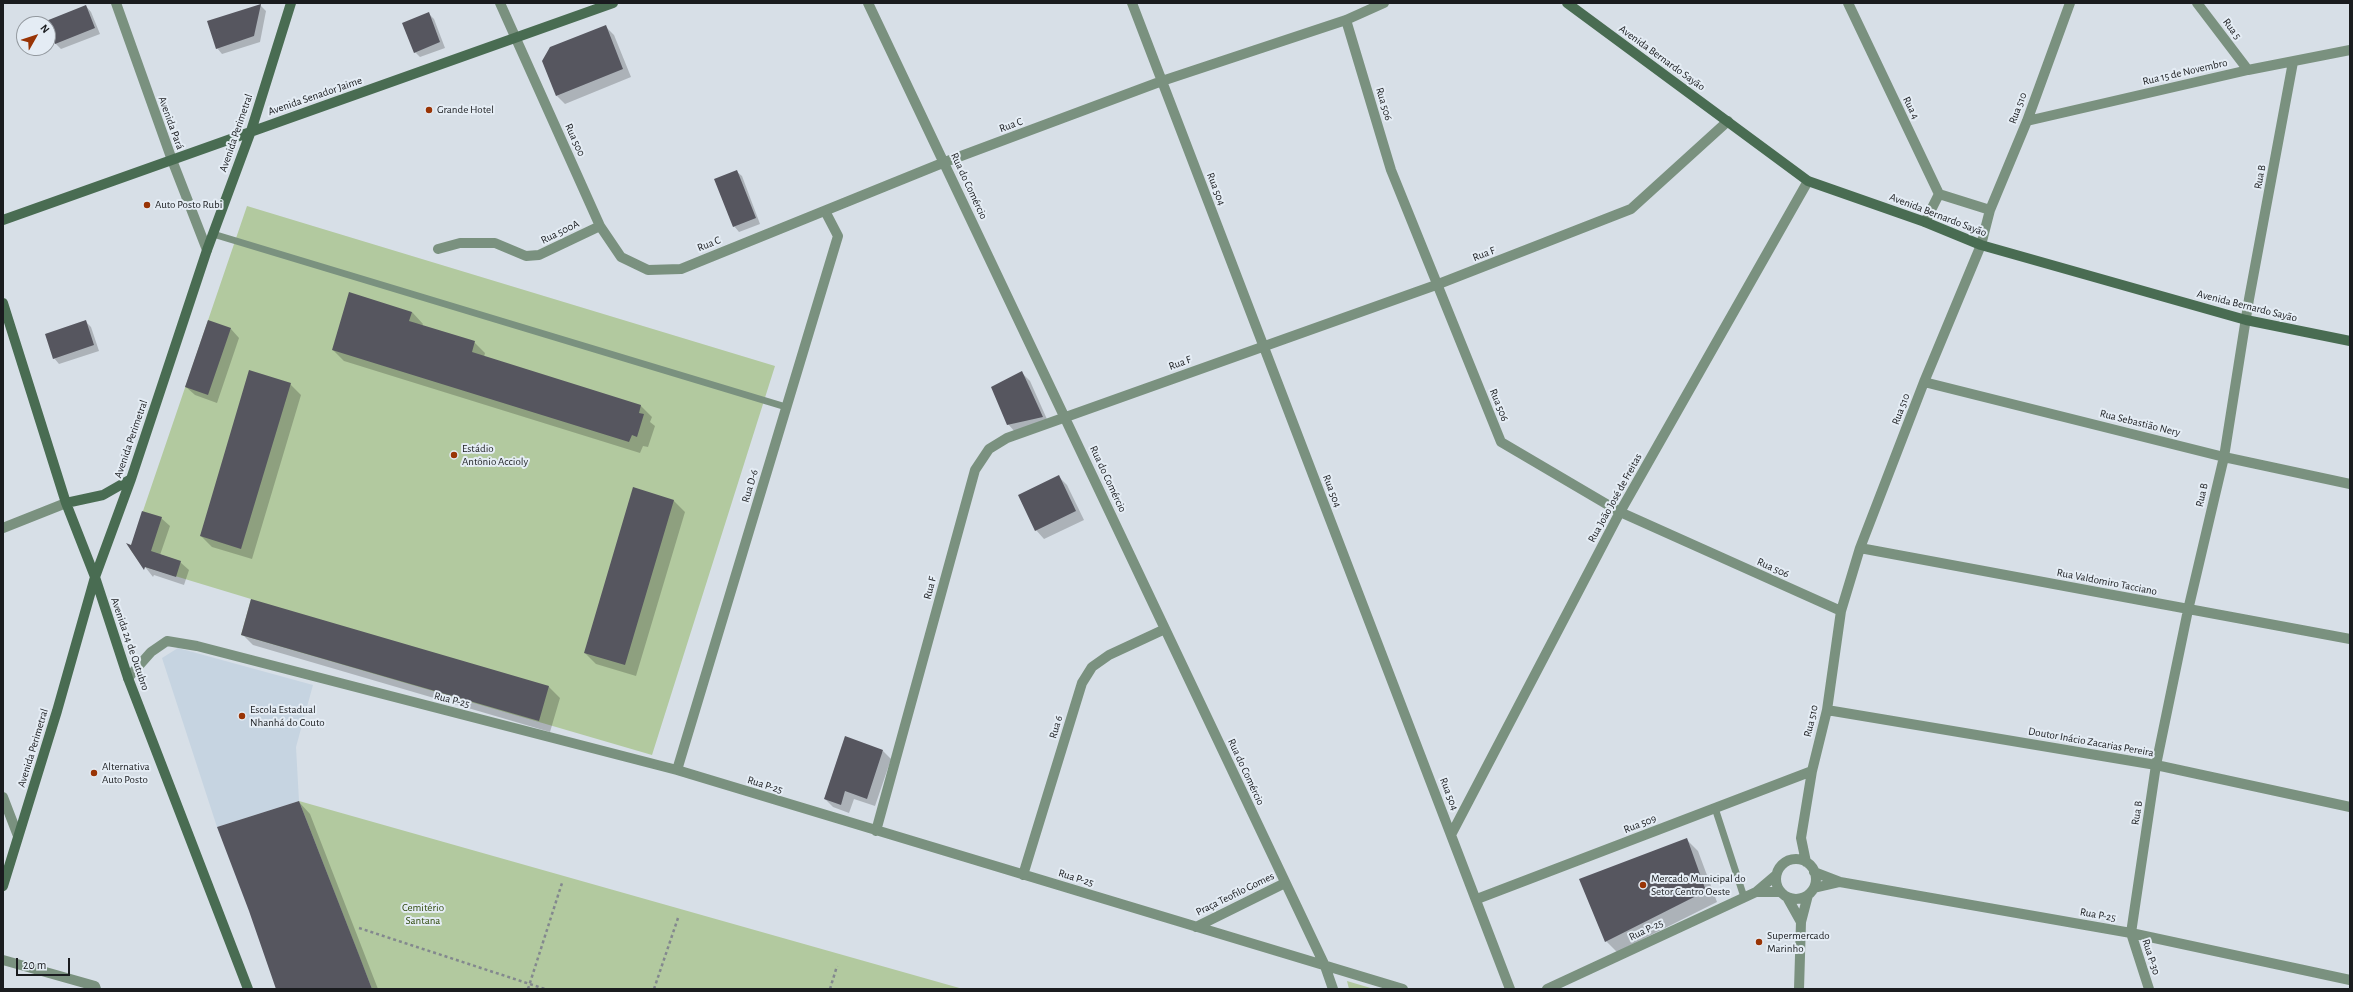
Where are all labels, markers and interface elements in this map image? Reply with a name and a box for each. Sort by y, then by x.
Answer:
north arrow [16,16,56,56]
street label: Rua 5 [2220,16,2244,42]
text: N [38,22,52,35]
street label: Avenida Bernardo Sayão [1616,22,1708,94]
street label: Rua 15 de Novembro [2141,56,2229,88]
street label: Avenida Senador Jaime [266,74,364,118]
street label: Rua 506 [1373,86,1395,122]
street label: Rua 510 [2006,90,2030,126]
street label: Avenida Perimetral [216,92,256,174]
street label: Rua 4 [1900,94,1922,122]
street label: Avenida Pará [155,95,187,151]
place label: Grande Hotel [437,103,494,117]
marker: Grande Hotel [424,105,434,115]
street label: Rua C [997,115,1025,135]
street label: Rua 500 [562,122,588,158]
street label: Rua do Comércio [948,151,990,221]
street label: Rua B [2251,164,2269,190]
street label: Rua 504 [1204,171,1228,207]
street label: Avenida Bernardo Sayão [1888,190,1988,240]
place label: Auto Posto Rubi [155,198,222,212]
marker: Auto Posto Rubi [142,200,152,210]
street label: Rua 500A [539,217,581,247]
street label: Rua C [695,233,723,255]
street label: Rua F [1471,244,1497,264]
street label: Avenida Bernardo Sayão [2195,287,2299,325]
street label: Rua F [1167,353,1193,373]
street label: Rua 506 [1487,387,1511,423]
street label: Rua 510 [1889,391,1913,427]
street label: Avenida Perimetral [111,398,151,480]
street label: Rua Sebastião Nery [2098,407,2182,439]
place label: Estádio Antônio Accioly [462,442,528,468]
street label: Rua do Comércio [1087,444,1129,514]
marker: Estádio Antônio Accioly [449,450,459,460]
street label: Rua João José de Freitas [1585,451,1645,545]
street label: Rua D-6 [739,468,761,504]
street label: Rua 504 [1320,473,1344,509]
street label: Rua B [2193,482,2211,508]
street label: Rua 506 [1755,555,1791,581]
street label: Rua Valdomiro Tacciano [2056,566,2158,598]
street label: Rua F [921,575,939,601]
street label: Avenida 24 de Outubro [108,596,152,692]
street label: Rua P-25 [433,689,471,711]
place label: Escola Estadual Nhanhá do Couto [250,703,325,729]
street label: Rua 510 [1801,704,1821,738]
street label: Avenida Perimetral [15,707,51,789]
marker: Escola Estadual Nhanhá do Couto [237,711,247,721]
street label: Rua 6 [1046,714,1066,740]
street label: Doutor Inácio Zacarias Pereira [2027,724,2155,760]
street label: Rua do Comércio [1225,737,1267,807]
place label: Alternativa Auto Posto [102,760,150,786]
marker: Alternativa Auto Posto [89,768,99,778]
street label: Rua P-25 [746,773,784,797]
street label: Rua 504 [1437,776,1461,812]
street label: Rua B [2129,800,2145,826]
street label: Rua 509 [1622,812,1658,836]
street label: Rua P-25 [1057,866,1095,890]
street label: Praça Teofilo Gomes [1194,869,1276,919]
place label: Mercado Municipal do Setor Centro Oeste [1651,872,1746,898]
marker: Mercado Municipal do Setor Centro Oeste [1638,880,1648,890]
park label: Cemitério Santana [402,901,444,927]
street label: Rua P-25 [2079,905,2117,925]
street label: Rua P-25 [1627,916,1665,944]
place label: Supermercado Marinho [1767,929,1830,955]
marker: Supermercado Marinho [1754,937,1764,947]
street label: Rua P-30 [2139,937,2163,977]
scale bar [18,950,72,976]
text: 20 m [23,959,46,971]

